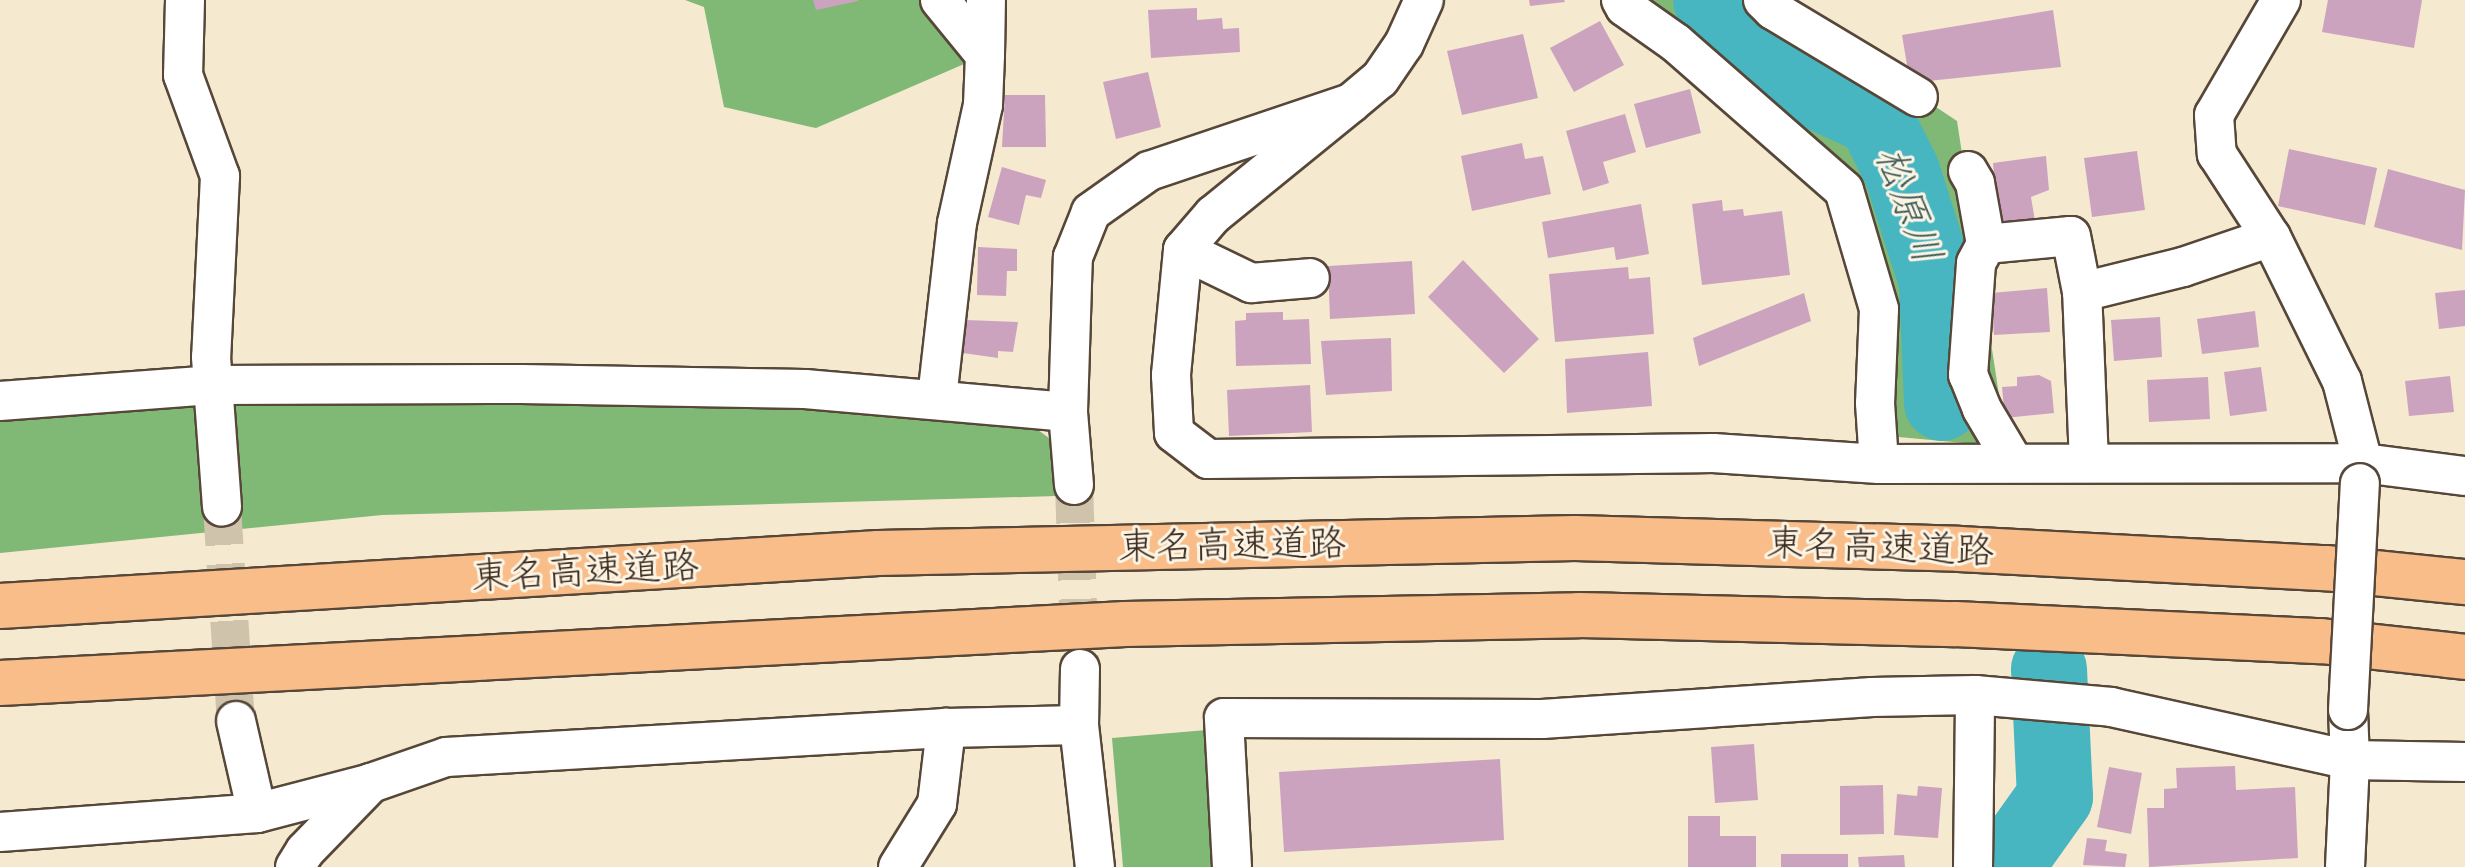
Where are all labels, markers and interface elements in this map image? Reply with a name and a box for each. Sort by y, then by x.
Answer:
water label: 松原川 [1866,140,1952,270]
street label: 東名高速道路 [1118,520,1346,570]
street label: 東名高速道路 [1765,520,1995,574]
street label: 東名高速道路 [470,542,700,600]

